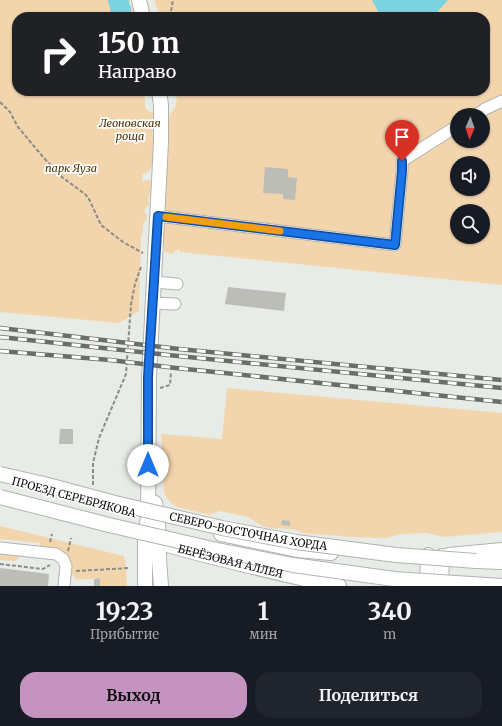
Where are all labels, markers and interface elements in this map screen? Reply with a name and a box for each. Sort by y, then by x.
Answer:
text: 150 m [98,25,180,61]
icon: right [32,28,84,80]
text: Направо [98,60,176,83]
north arrow [450,108,490,148]
map controls [450,108,490,244]
park label: Леоновская роща [98,116,161,143]
pin [385,120,419,161]
icon: arrive [391,126,413,148]
button: sound [450,156,490,196]
park label: парк Яуза [45,161,97,175]
button: search [450,204,490,244]
position arrow [127,444,169,486]
street label: ПРОЕЗД СЕРЕБРЯКОВА [10,474,138,520]
street label: СЕВЕРО-ВОСТОЧНАЯ ХОРДА [168,509,328,553]
street label: БЕРЁЗОВАЯ АЛЛЕЯ [176,541,285,581]
text: 19:23 [96,596,153,627]
text: 1 [258,596,269,627]
text: 340 [368,596,412,627]
text: Прибытие [90,626,159,643]
text: мин [249,626,278,643]
text: m [383,626,396,643]
button: Выход [20,672,247,718]
button: Поделиться [255,672,482,718]

